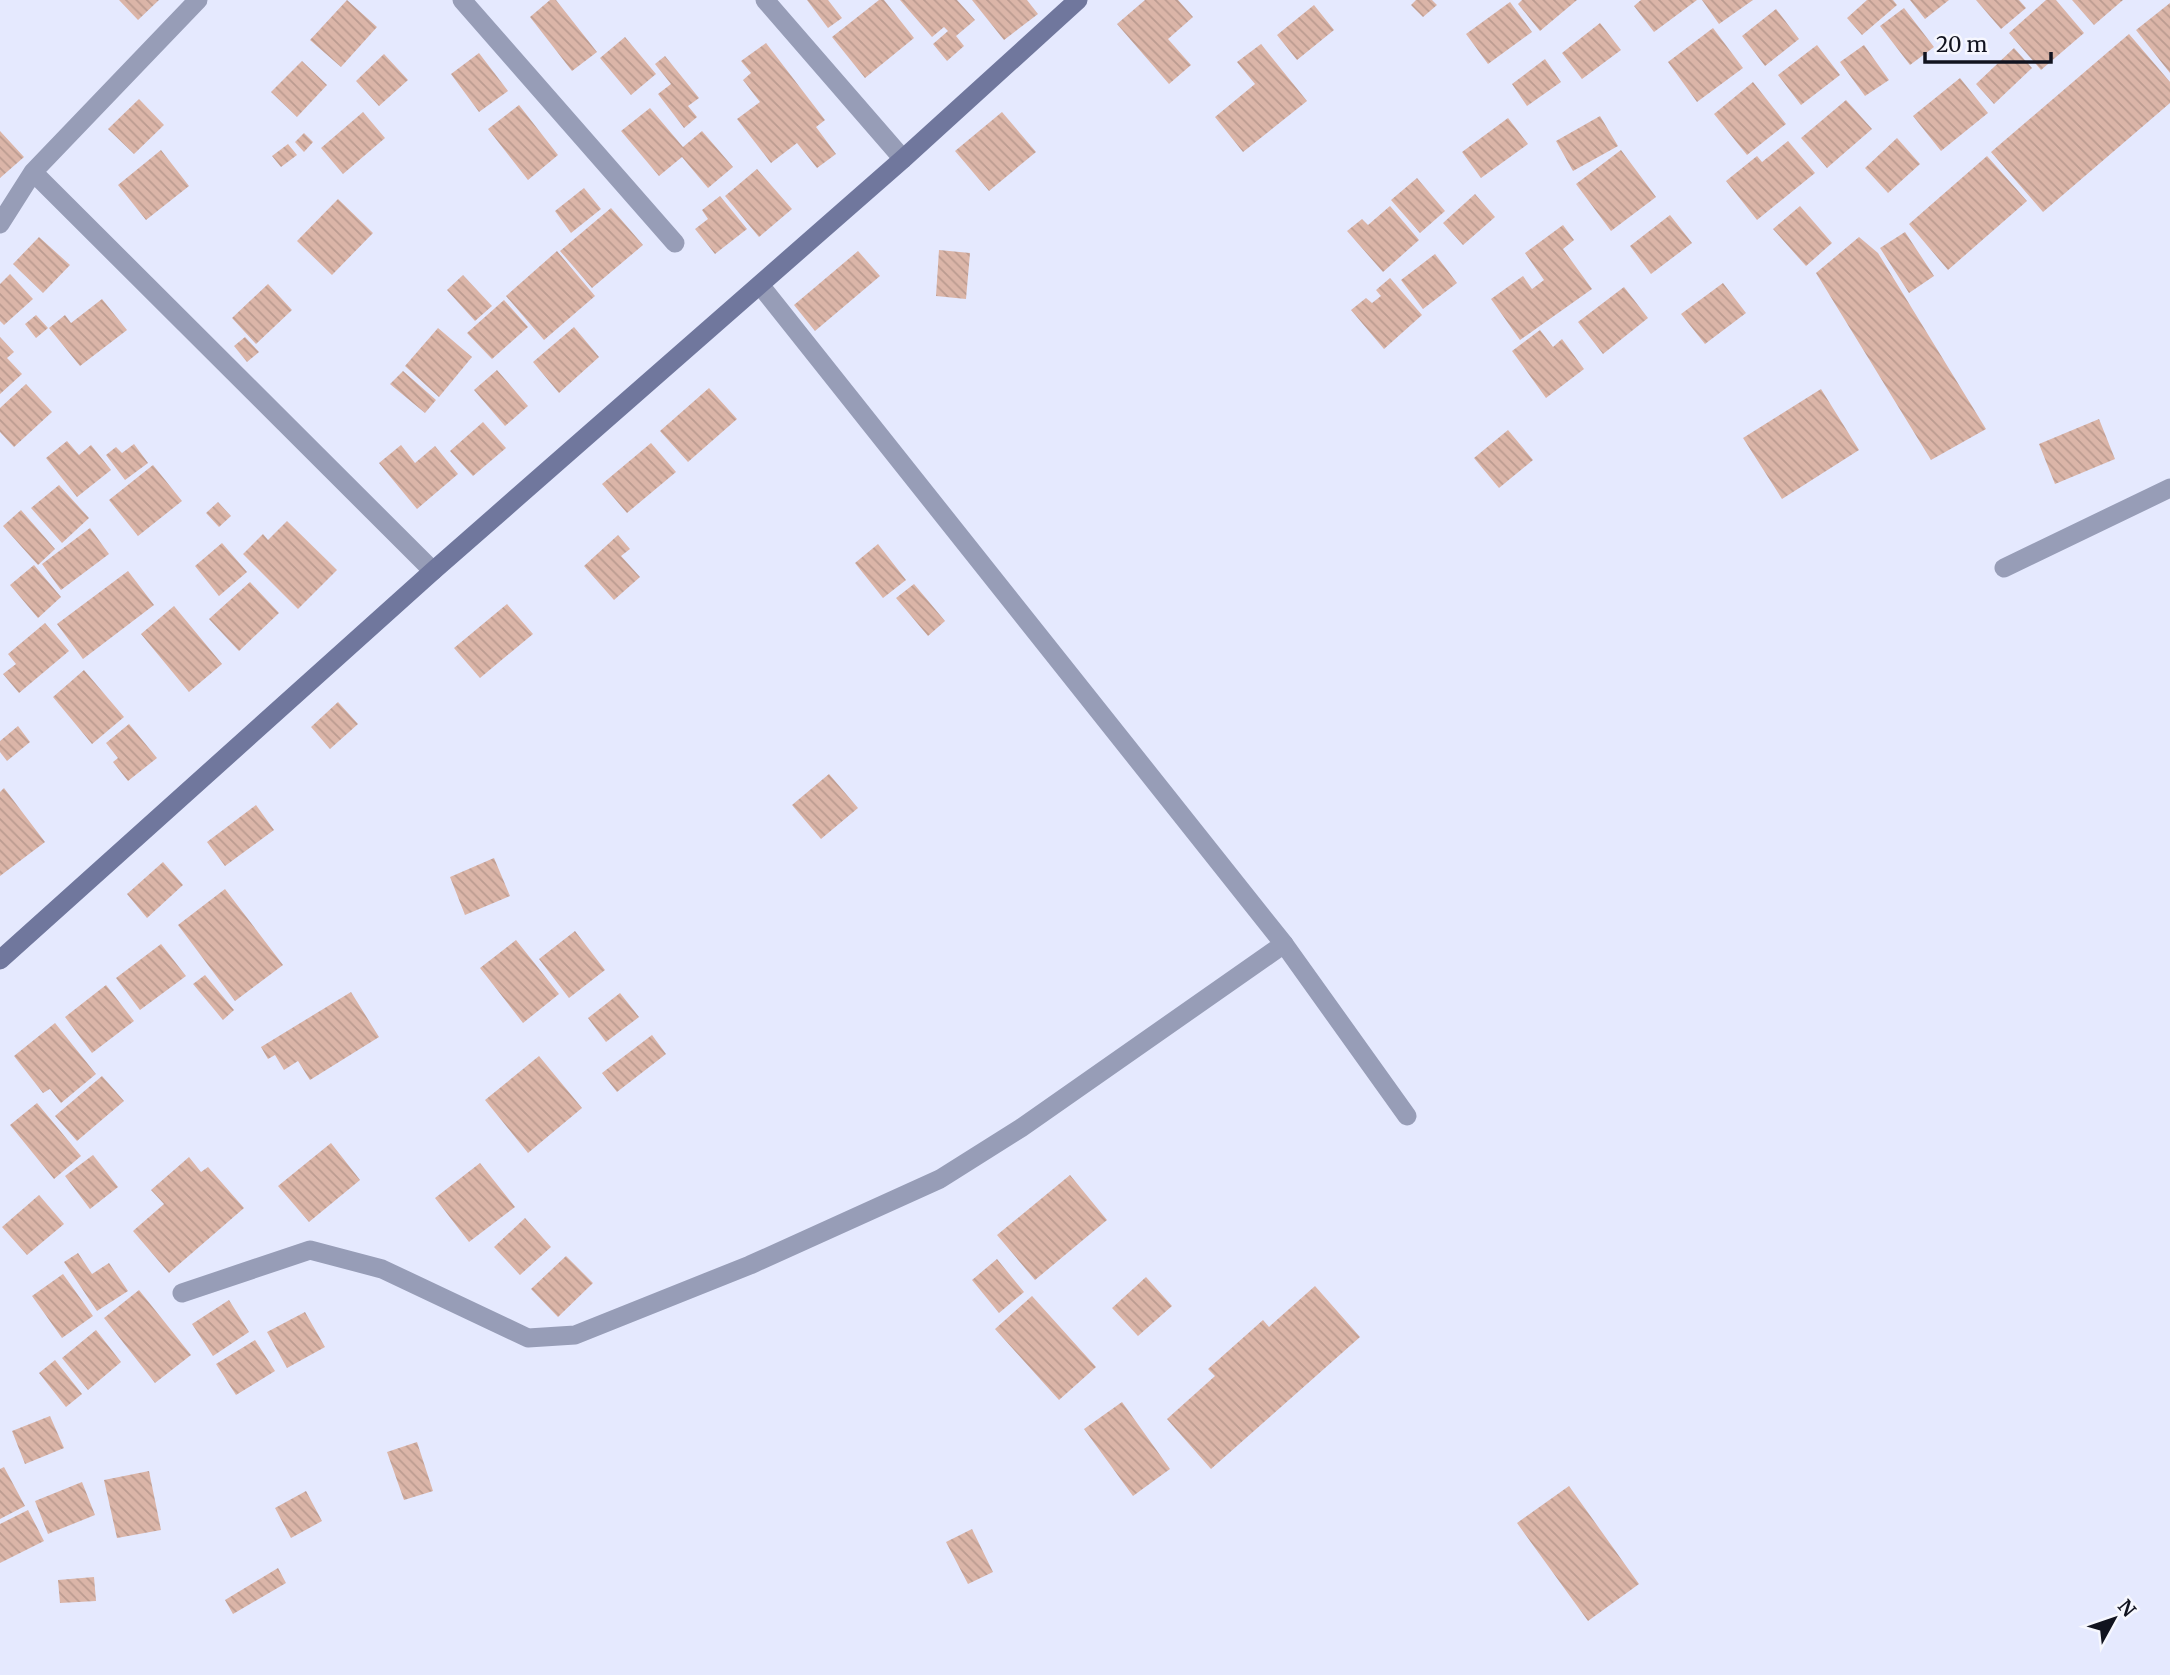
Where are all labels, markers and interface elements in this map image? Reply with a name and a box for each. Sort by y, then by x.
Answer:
scale bar [1925,21,2051,65]
text: 20 m [1936,31,1988,58]
north arrow [2079,1584,2149,1654]
text: N [2113,1595,2141,1622]

